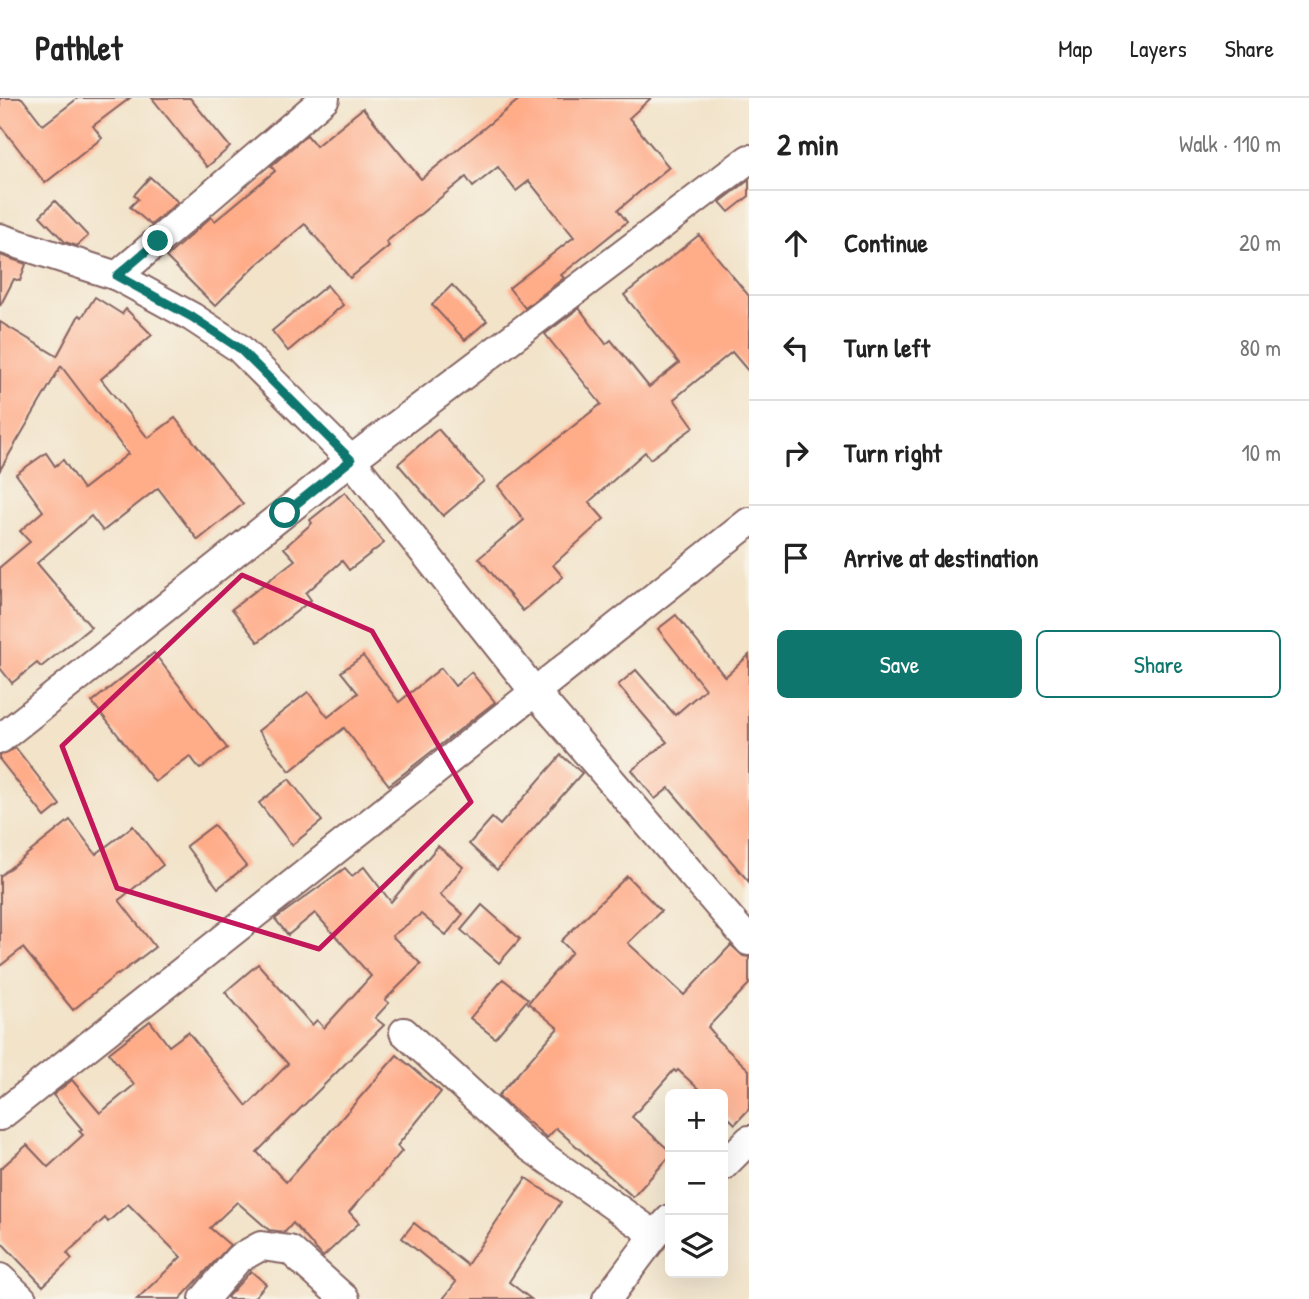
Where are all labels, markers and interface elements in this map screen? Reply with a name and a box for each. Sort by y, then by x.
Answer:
text: Pathlet [35,26,122,70]
text: Map [1058,32,1092,64]
text: Layers [1130,32,1187,64]
text: Share [1225,32,1274,64]
text: 2 min [777,124,839,164]
text: Walk · 110 m [1179,128,1281,159]
icon: ahead [777,224,815,262]
route end [142,225,173,256]
text: Continue [844,225,928,260]
text: 20 m [1239,227,1281,258]
icon: left [777,329,815,367]
text: Turn left [844,330,930,365]
text: 80 m [1240,332,1281,363]
icon: right [777,434,815,472]
text: Turn right [844,435,942,470]
text: 10 m [1241,437,1281,468]
route start [269,497,300,528]
icon: arrive [777,539,815,577]
text: Arrive at destination [844,540,1039,575]
button: Save [777,630,1022,698]
button: Share [1036,630,1281,698]
map controls [665,1089,728,1278]
button: + [665,1089,728,1152]
button: − [665,1152,728,1215]
button: layers [665,1215,728,1278]

